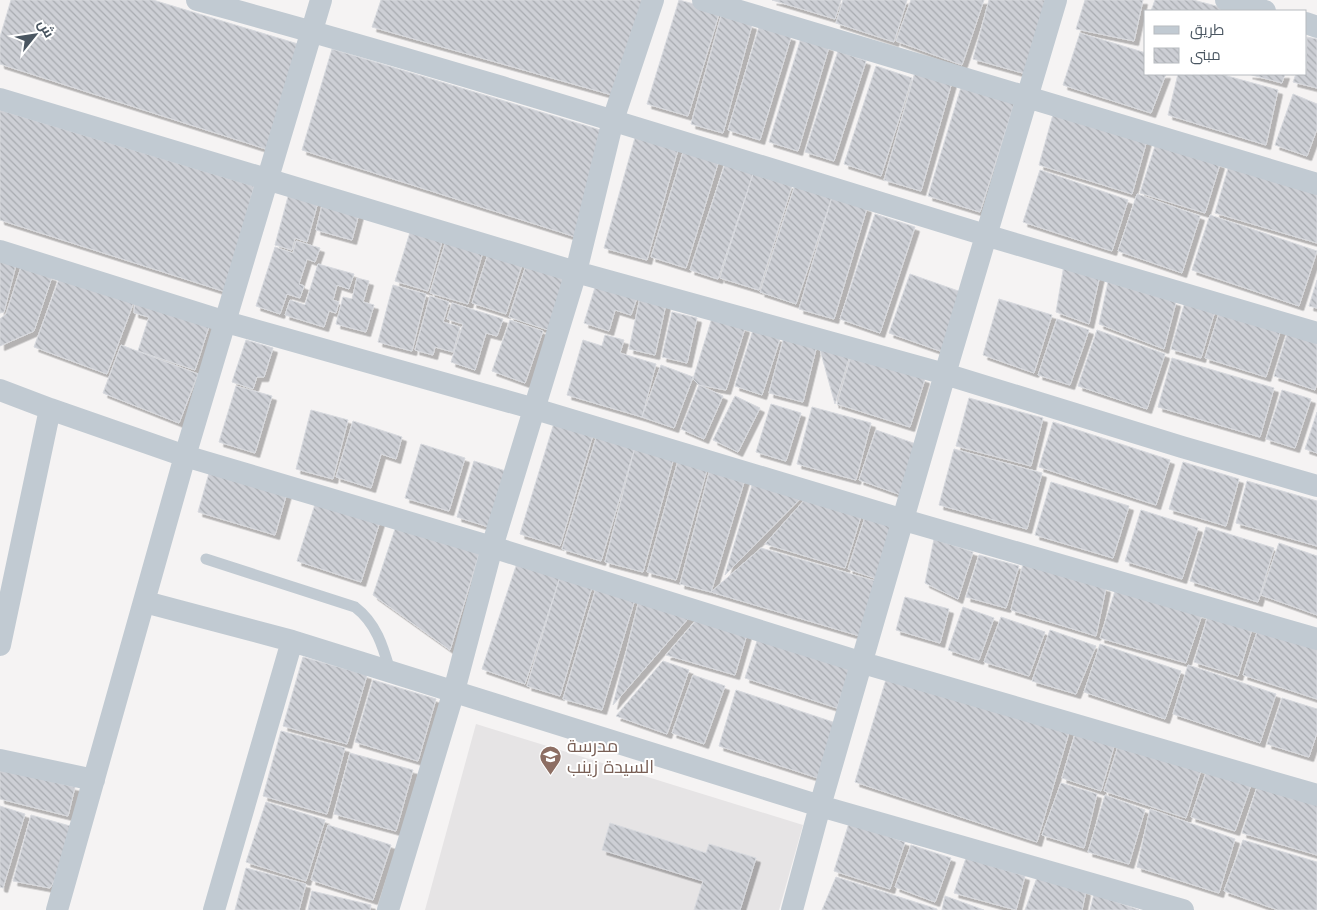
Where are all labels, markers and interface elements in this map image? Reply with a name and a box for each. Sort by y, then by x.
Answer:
north arrow [10,10,60,60]
legend [1144,10,1307,75]
text: ش [33,16,59,41]
text: طريق [1190,19,1224,41]
text: مبنى [1190,44,1221,66]
place label: مدرسة السيدة زينب [567,733,654,780]
school or university icon: مدرسة السيدة زينب [539,744,563,775]

